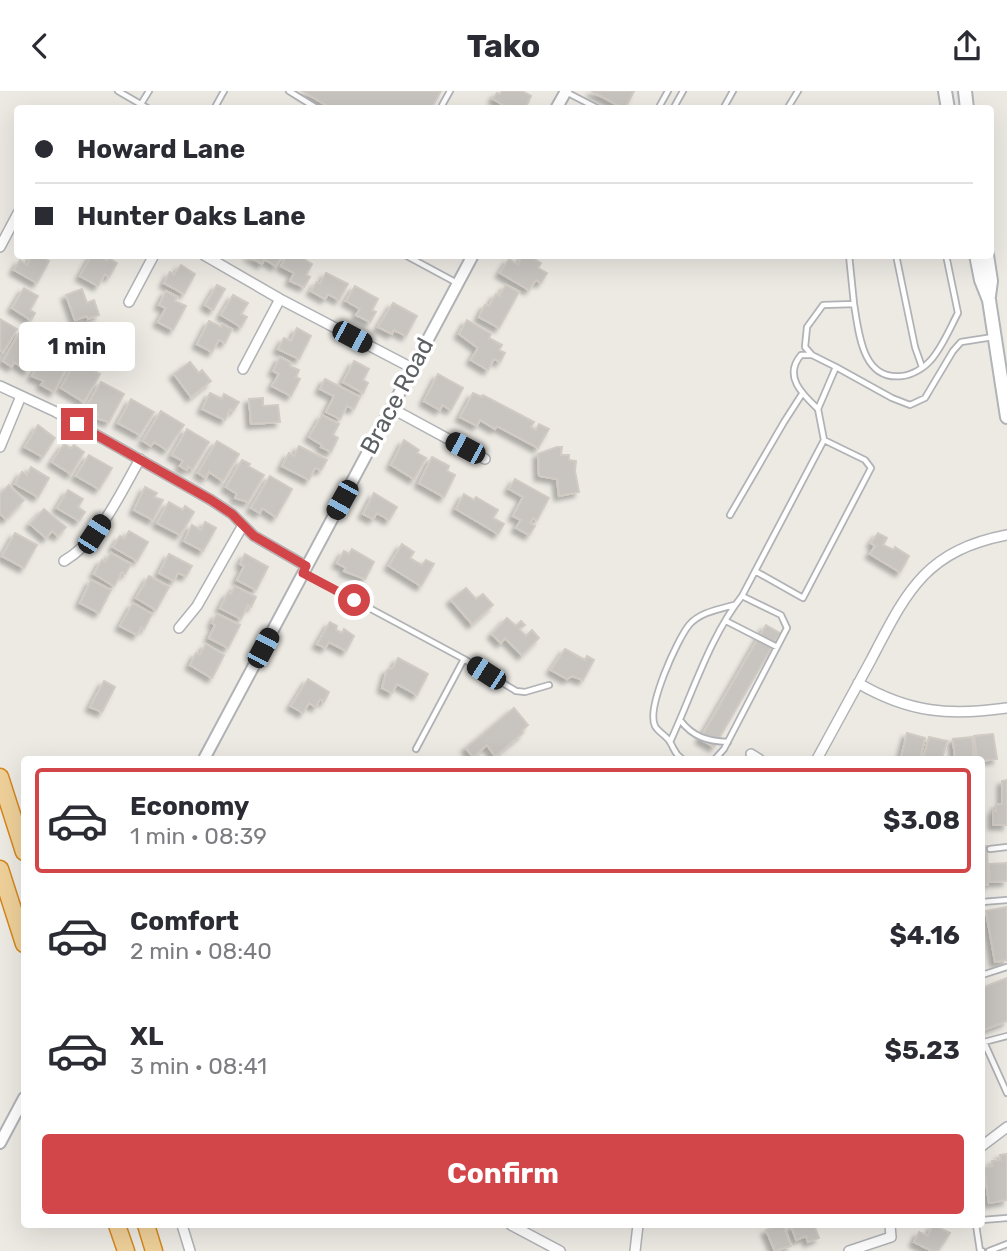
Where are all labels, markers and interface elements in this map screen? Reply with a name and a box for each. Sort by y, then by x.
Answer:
icon: back [21,27,59,65]
text: Tako [467,27,540,65]
icon: share [948,27,986,65]
text: Howard Lane [77,134,245,165]
text: Hunter Oaks Lane [77,201,306,232]
car [329,318,376,356]
callout: 1 min [19,323,135,371]
text: 1 min [48,332,106,360]
street label: Brace Road [355,333,439,459]
route end [61,408,93,440]
car [442,429,489,467]
car [323,477,362,523]
car [74,511,115,557]
route start [338,584,370,616]
car [244,625,283,671]
car [463,653,510,693]
icon: car [46,789,109,852]
text: Economy [130,791,249,822]
text: $3.08 [883,805,960,836]
text: 1 min · 08:39 [130,822,267,850]
icon: car [46,904,109,967]
text: Comfort [130,906,239,937]
text: $4.16 [890,920,960,951]
text: 2 min · 08:40 [130,937,272,965]
icon: car [46,1019,109,1082]
text: XL [130,1021,163,1052]
text: $5.23 [885,1035,960,1066]
text: 3 min · 08:41 [130,1052,267,1080]
button: Confirm [42,1134,964,1214]

